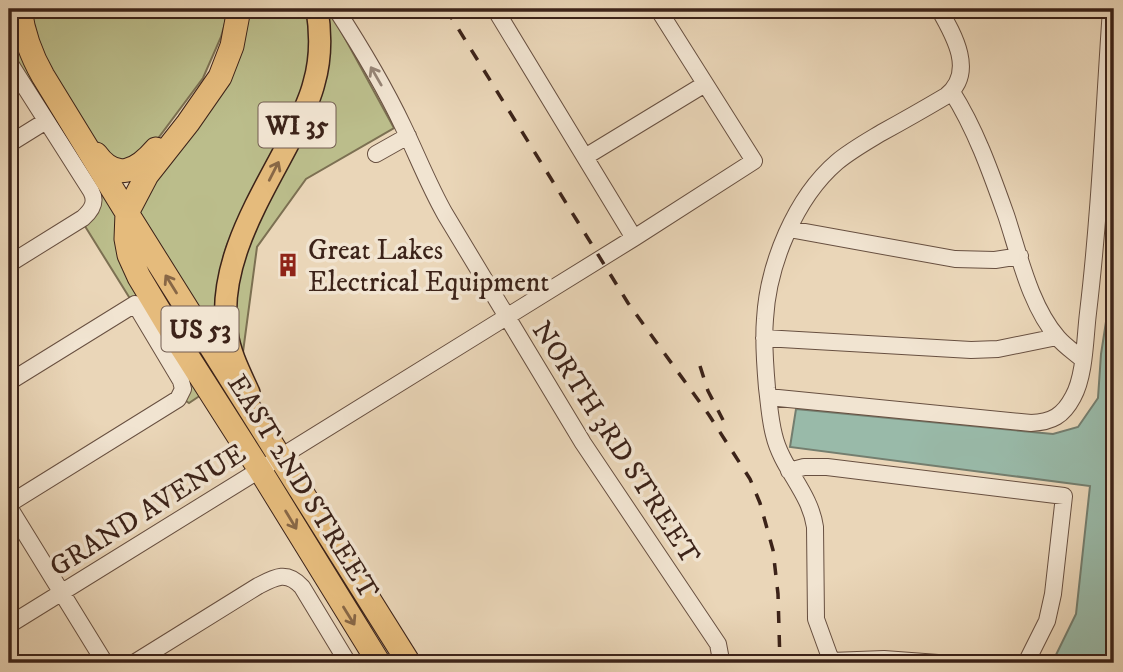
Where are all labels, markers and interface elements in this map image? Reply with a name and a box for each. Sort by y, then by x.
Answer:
one-way arrow [369,66,383,86]
road number: WI 35 [258,102,336,148]
one-way arrow [267,161,281,182]
place label: Great Lakes Electrical Equipment [308,233,549,300]
building icon: Great Lakes Electrical Equipment [274,251,302,279]
one-way arrow [164,275,178,295]
road number: US 53 [162,306,238,352]
street label: NORTH 3RD STREET [524,315,707,571]
street label: EAST 2ND STREET [219,368,386,606]
street label: GRAND AVENUE [43,436,252,585]
one-way arrow [284,509,298,529]
one-way arrow [343,605,357,625]

